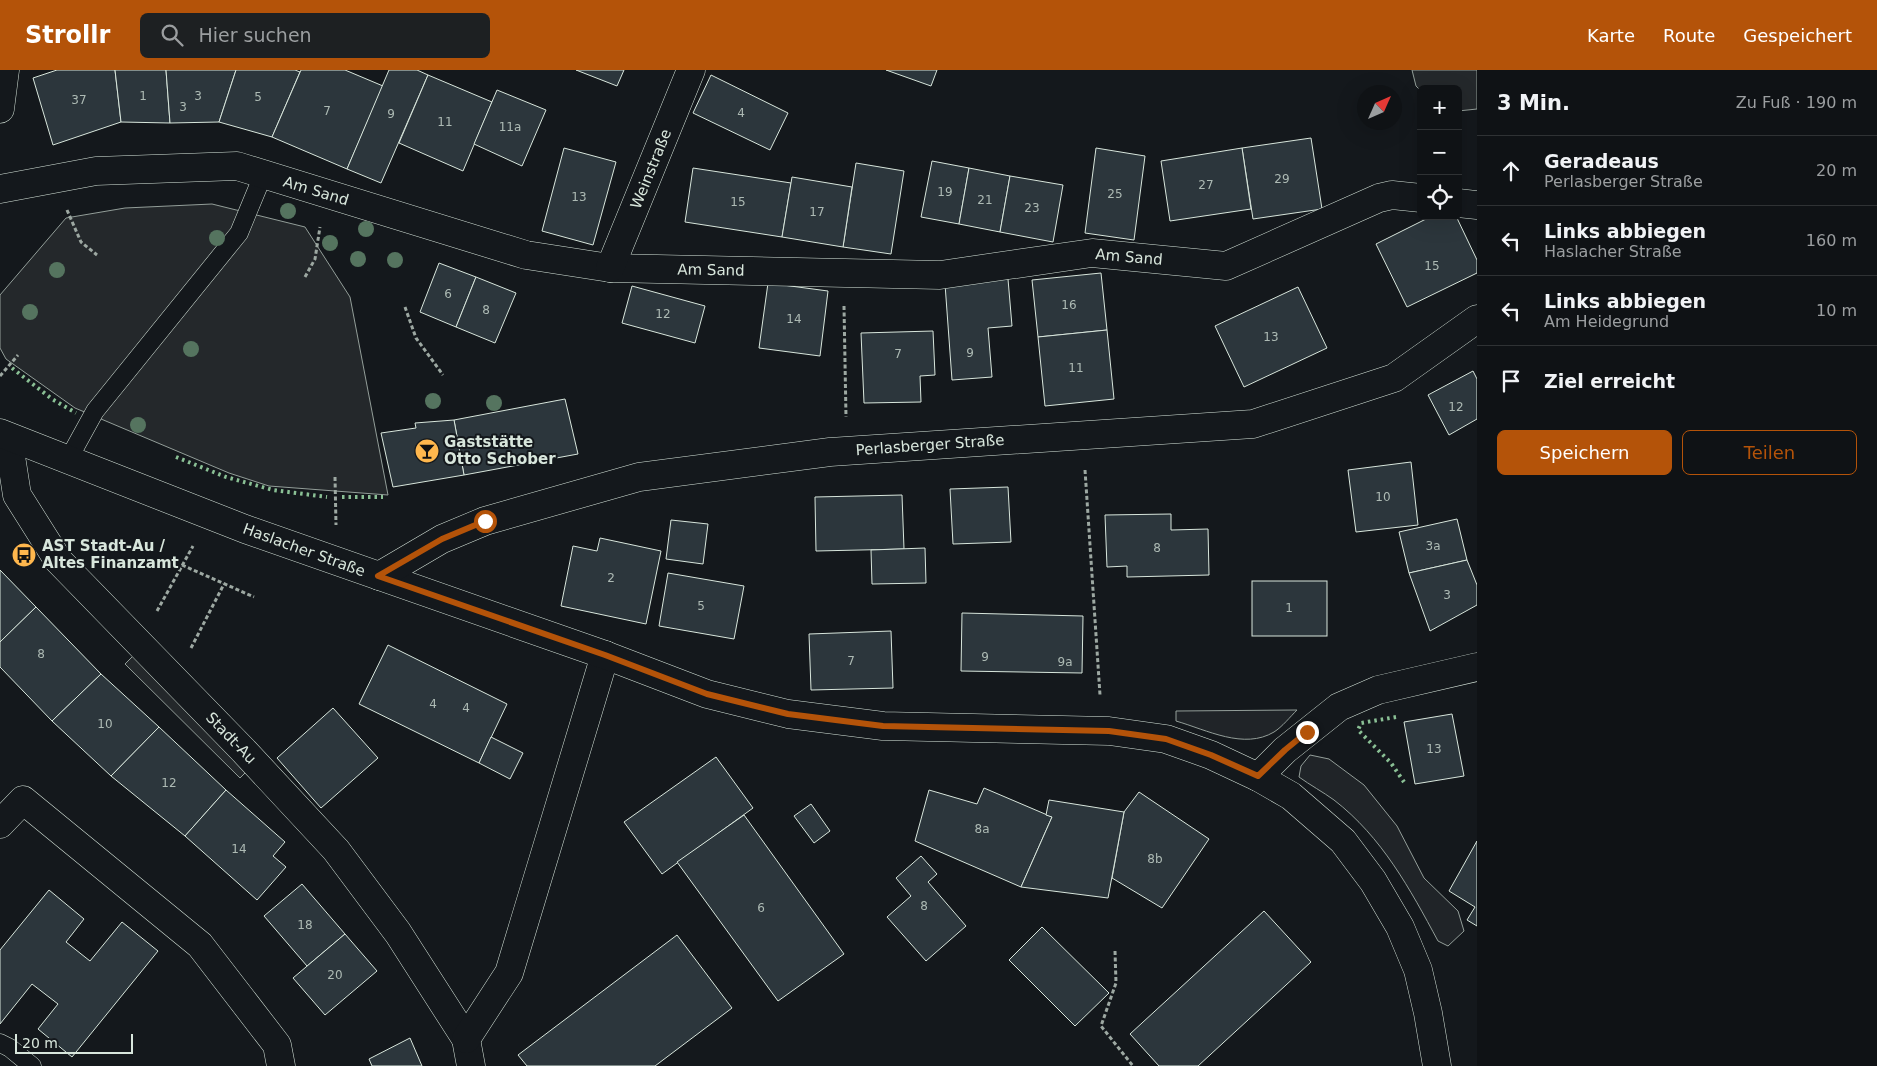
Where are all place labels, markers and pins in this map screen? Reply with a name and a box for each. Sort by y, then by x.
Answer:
place label: Gaststätte Otto Schober [444,433,556,468]
bar icon: Gaststätte Otto Schober [414,438,440,464]
place label: AST Stadt-Au / Altes Finanzamt [42,537,179,572]
bus stop icon: AST Stadt-Au / Altes Finanzamt [11,542,37,568]

